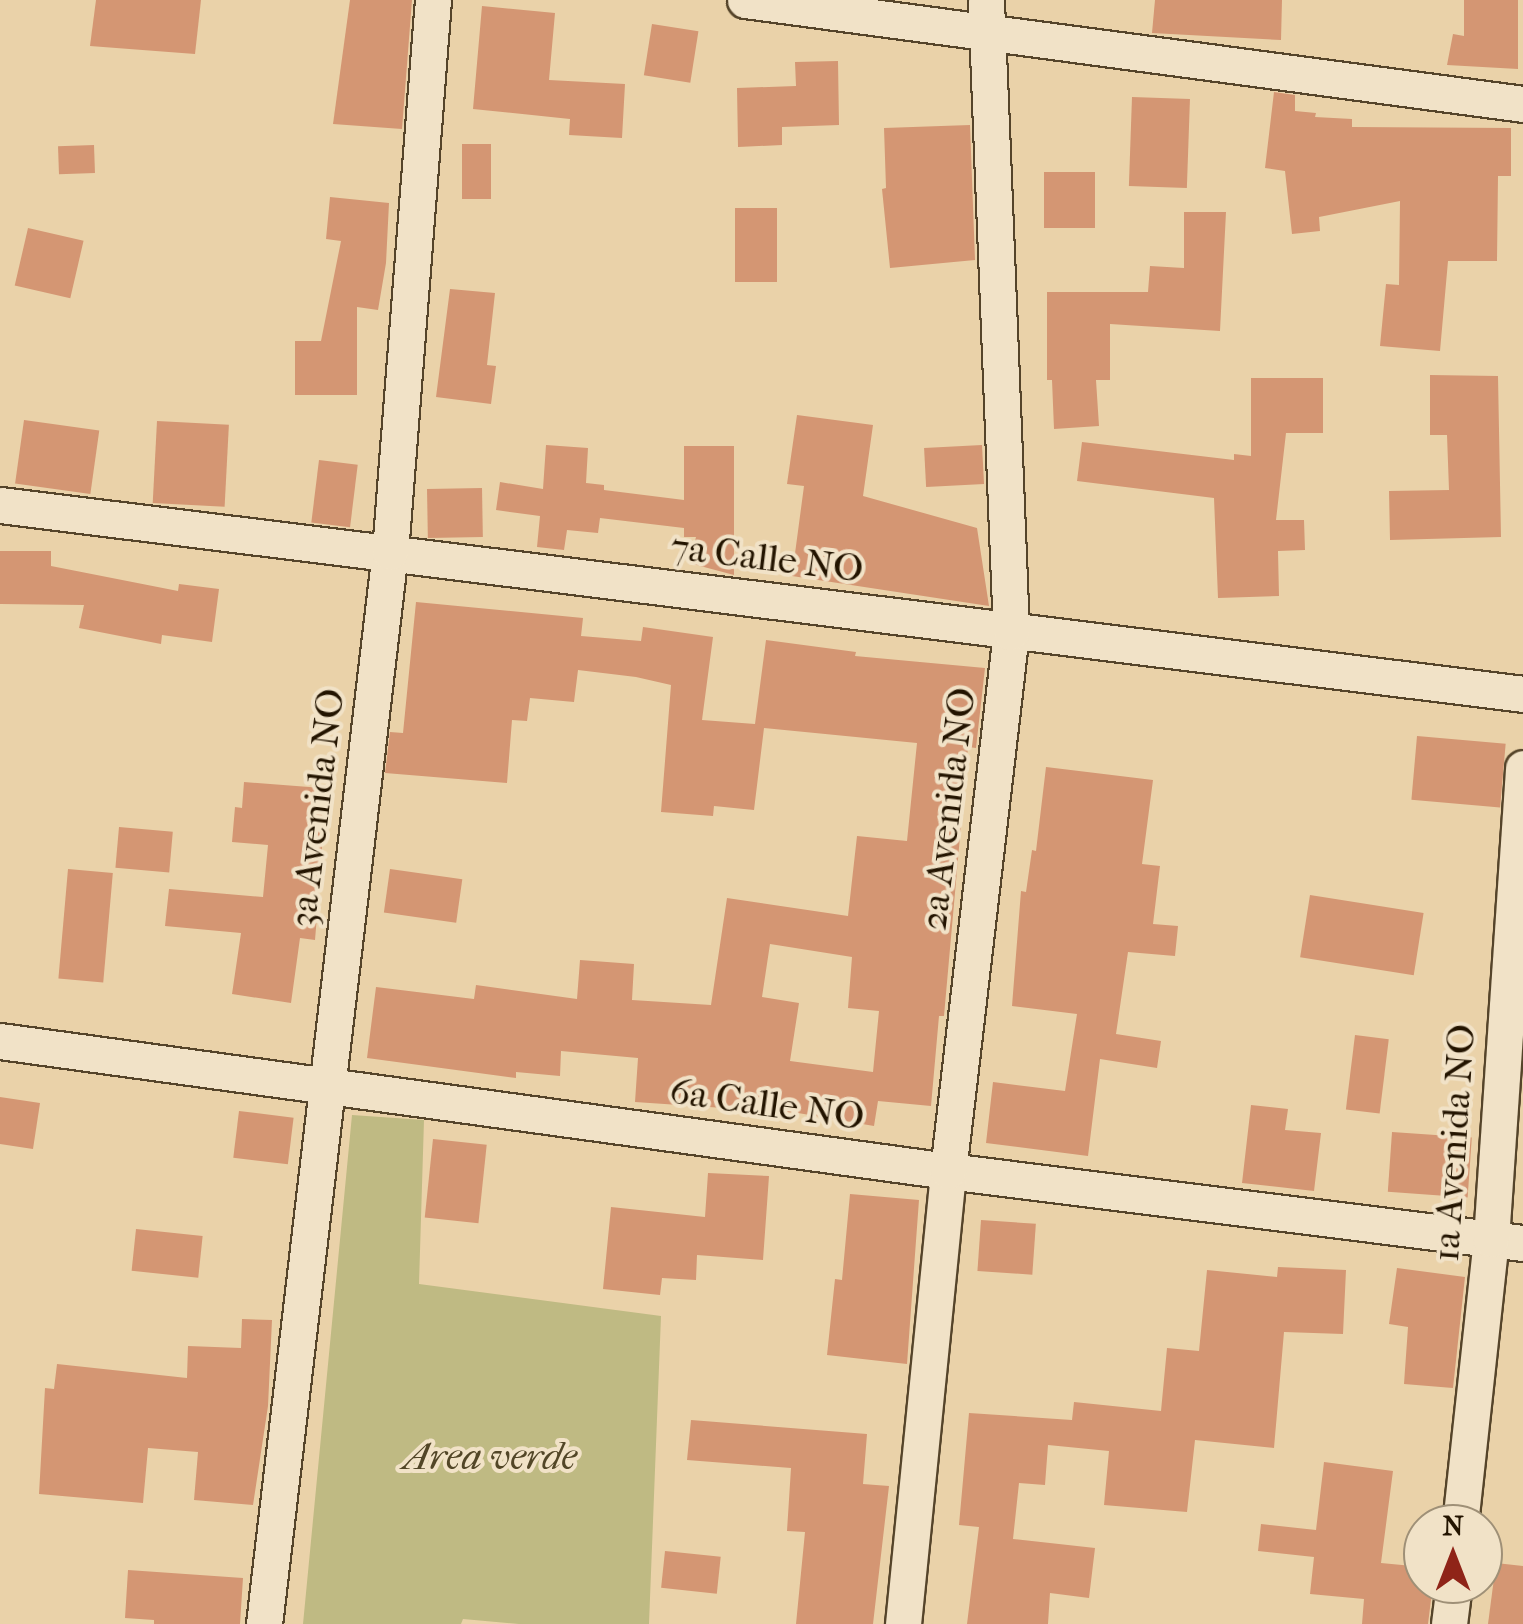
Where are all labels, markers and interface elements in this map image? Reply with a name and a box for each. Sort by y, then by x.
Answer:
street label: 7a Calle NO [668,524,866,592]
street label: 2a Avenida NO [911,685,985,933]
street label: 3a Avenida NO [280,686,354,930]
street label: 1a Avenida NO [1423,1023,1485,1263]
street label: 6a Calle NO [667,1068,867,1140]
park label: Area verde [403,1434,577,1480]
north arrow [1403,1504,1503,1604]
text: N [1442,1509,1464,1542]

